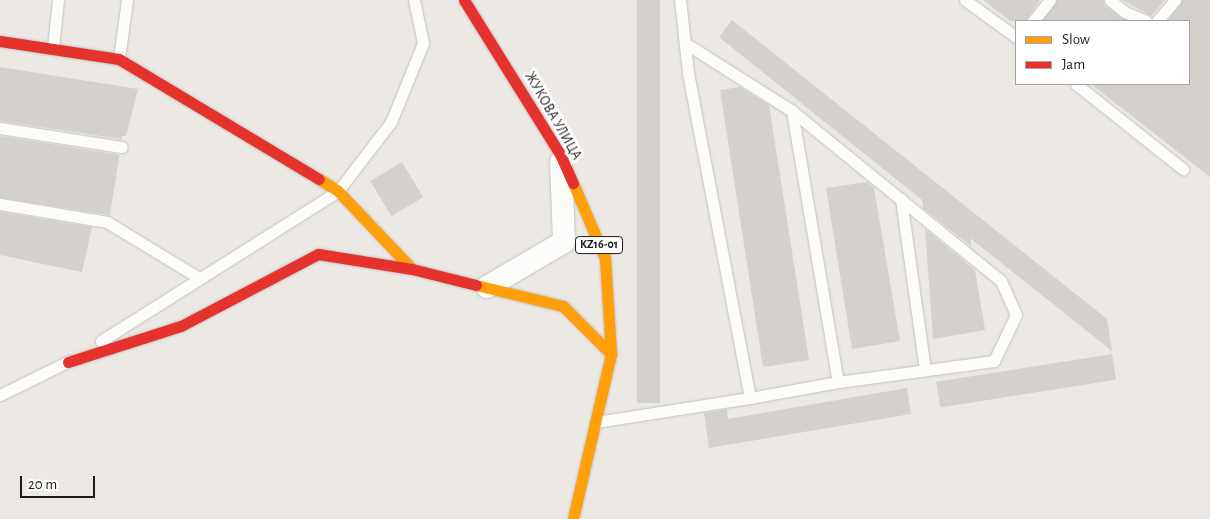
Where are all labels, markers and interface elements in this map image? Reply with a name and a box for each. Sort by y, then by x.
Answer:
legend [1015,20,1190,85]
text: Slow [1062,32,1090,47]
text: Jam [1062,57,1085,72]
street label: ЖУКОВА УЛИЦА [521,69,585,163]
road number: KZ16-01 [574,236,624,254]
scale bar [22,466,98,498]
text: 20 m [28,477,57,492]

